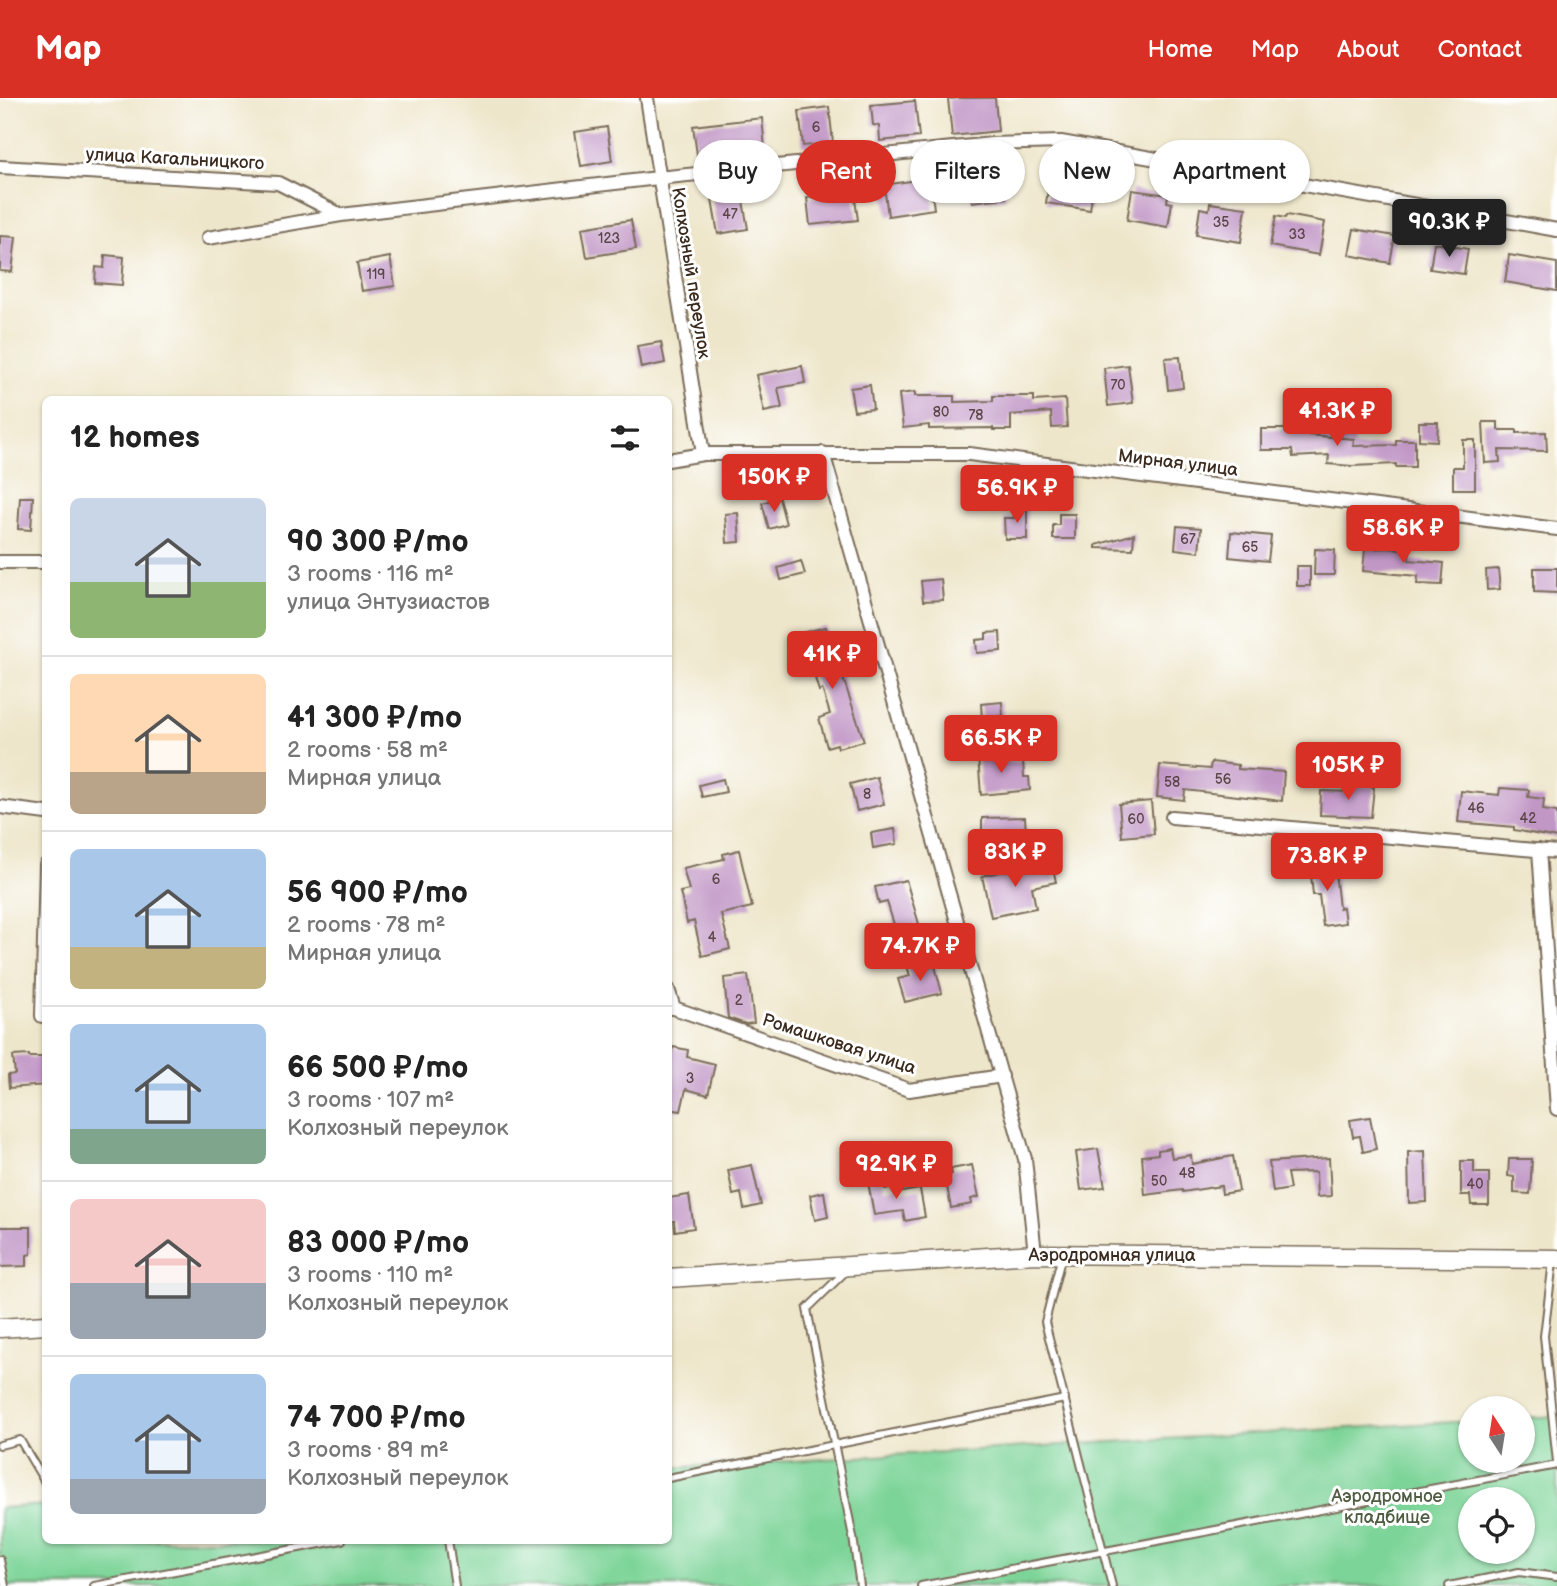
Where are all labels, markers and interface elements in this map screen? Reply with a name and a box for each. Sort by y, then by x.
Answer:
text: Map [35,29,101,69]
text: Home [1148,35,1213,64]
text: Map [1251,35,1299,64]
text: About [1337,35,1399,64]
text: Contact [1437,35,1522,64]
house number: 6 [812,119,821,136]
chip: Buy [693,140,782,203]
chip: Rent [796,140,896,203]
chip: Filters [910,140,1025,203]
chip: New [1039,140,1135,203]
chip: Apartment [1149,140,1310,203]
street label: улица Кагальницкого [85,144,265,174]
street label: Колхозный переулок [667,186,715,361]
pin: 90.3K ₽ [1384,200,1514,259]
house number: 47 [722,206,738,223]
text: 90.3K ₽ [1408,208,1490,236]
house number: 35 [1213,214,1229,231]
house number: 33 [1288,226,1306,243]
house number: 123 [598,230,620,247]
house number: 119 [367,266,385,283]
house number: 70 [1110,377,1126,394]
pin: 41.3K ₽ [1272,388,1402,448]
text: 41.3K ₽ [1299,397,1375,425]
house number: 80 [933,404,949,421]
house number: 78 [968,407,984,424]
icon: filters [606,419,644,457]
text: 12 homes [70,420,200,456]
street label: Мирная улица [1117,445,1240,481]
pin: 150K ₽ [717,454,831,514]
text: 150K ₽ [738,463,810,491]
pin: 56.9K ₽ [952,466,1082,525]
text: 56.9K ₽ [977,474,1057,502]
pin: 58.6K ₽ [1338,505,1468,565]
text: 58.6K ₽ [1362,514,1444,542]
text: 90 300 ₽/mo [287,524,469,560]
icon: home [126,526,210,610]
house number: 67 [1180,531,1196,548]
house number: 65 [1242,539,1258,556]
text: 3 rooms · 116 m² [287,560,454,588]
text: улица Энтузиастов [287,588,490,616]
pin: 41K ₽ [783,632,881,691]
text: 41K ₽ [803,640,861,668]
text: 41 300 ₽/mo [287,700,462,736]
icon: home [126,702,210,786]
pin: 66.5K ₽ [936,716,1066,775]
text: 66.5K ₽ [960,724,1042,752]
text: 2 rooms · 58 m² [287,736,448,764]
pin: 105K ₽ [1291,742,1405,802]
text: 105K ₽ [1312,751,1384,779]
text: Мирная улица [287,764,441,792]
house number: 56 [1215,771,1232,788]
house number: 58 [1164,774,1180,791]
house number: 8 [863,786,871,803]
house number: 46 [1467,800,1485,817]
house number: 42 [1520,810,1537,827]
house number: 60 [1128,811,1144,828]
pin: 83K ₽ [966,830,1064,889]
pin: 73.8K ₽ [1262,834,1392,893]
text: 83K ₽ [984,838,1046,866]
text: 73.8K ₽ [1287,842,1367,870]
house number: 6 [712,871,721,888]
text: 56 900 ₽/mo [287,875,468,911]
icon: home [126,877,210,961]
text: 2 rooms · 78 m² [287,911,445,939]
pin: 74.7K ₽ [855,924,985,983]
house number: 4 [708,929,717,946]
text: 74.7K ₽ [880,932,960,960]
text: Мирная улица [287,939,441,967]
house number: 2 [735,992,744,1009]
street label: Ромашковая улица [759,1009,919,1079]
text: 66 500 ₽/mo [287,1050,468,1086]
icon: home [126,1052,210,1136]
house number: 3 [686,1070,694,1087]
text: 3 rooms · 107 m² [287,1086,454,1114]
text: Колхозный переулок [287,1114,508,1142]
pin: 92.9K ₽ [831,1142,961,1201]
text: 92.9K ₽ [855,1150,937,1178]
house number: 48 [1179,1165,1195,1182]
house number: 50 [1151,1173,1167,1190]
house number: 40 [1467,1176,1483,1193]
text: 83 000 ₽/mo [287,1225,469,1261]
icon: home [126,1227,210,1311]
street label: Аэродромная улица [1027,1245,1196,1266]
text: 3 rooms · 110 m² [287,1261,453,1289]
text: Колхозный переулок [287,1289,508,1317]
north arrow [1458,1396,1535,1474]
map controls [1458,1396,1535,1564]
text: 74 700 ₽/mo [287,1400,466,1436]
icon: home [126,1402,210,1486]
text: 3 rooms · 89 m² [287,1436,449,1464]
text: Колхозный переулок [287,1464,508,1492]
park label: Аэродромное кладбище [1330,1486,1443,1528]
button: locate [1458,1487,1535,1564]

